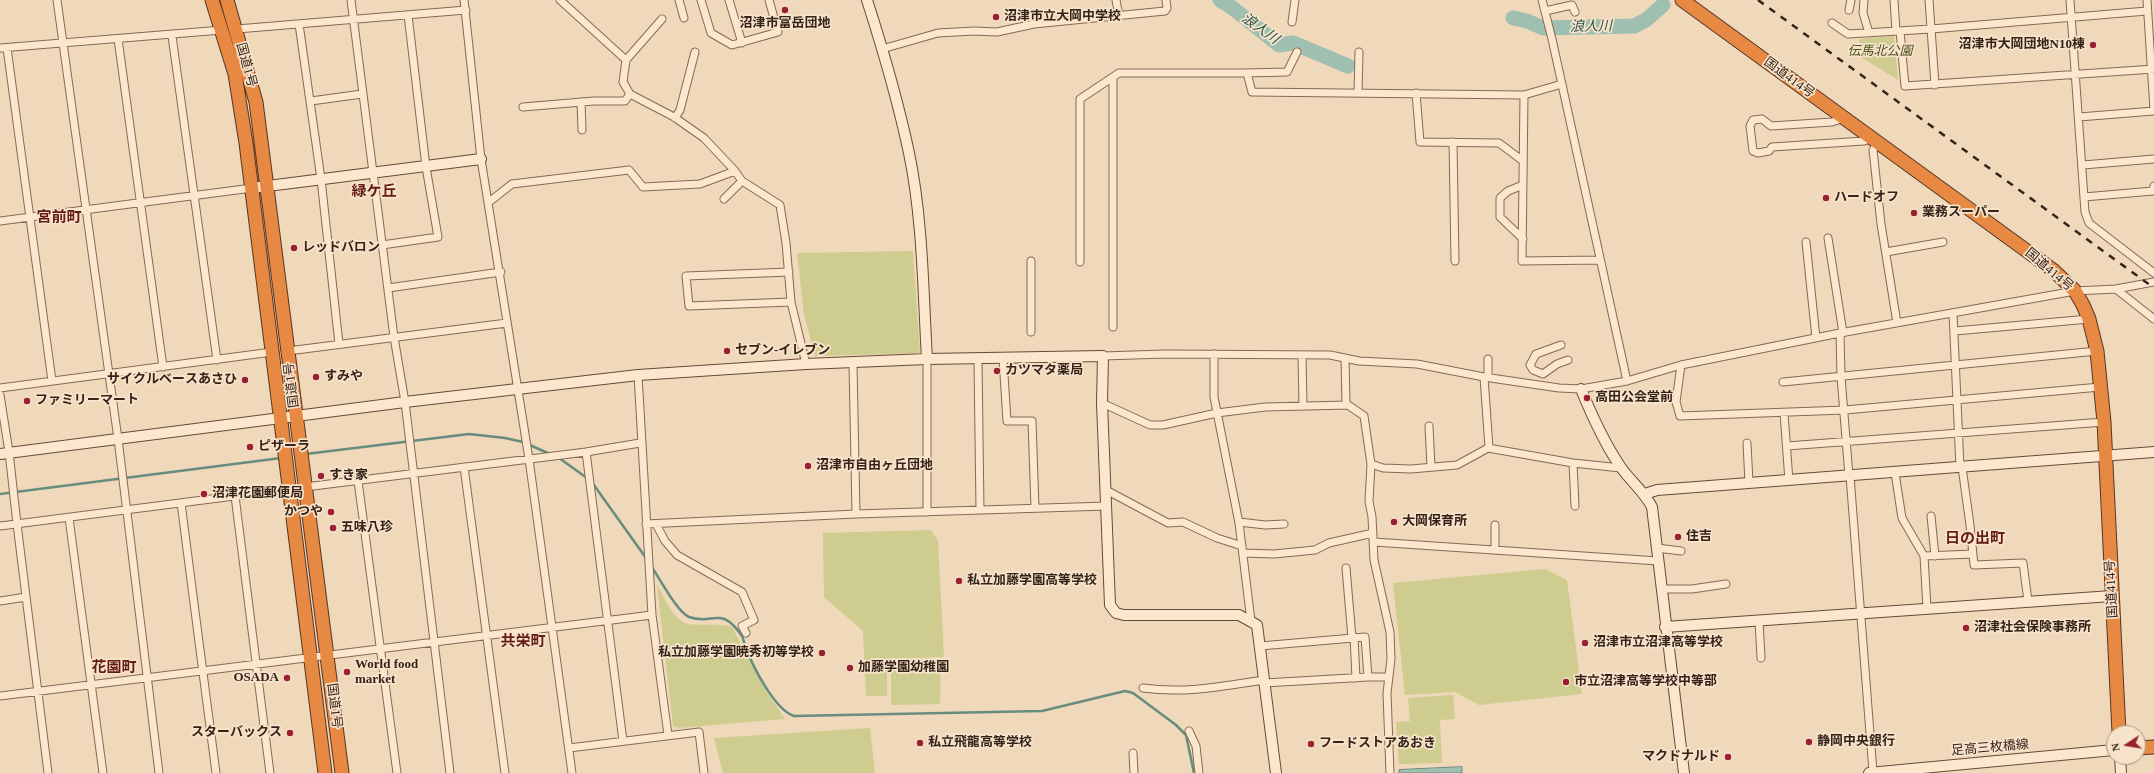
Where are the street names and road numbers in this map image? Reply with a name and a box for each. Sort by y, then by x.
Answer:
street label: 国道1号 [233,41,259,89]
street label: 国道414号 [1761,54,1817,102]
street label: 国道414号 [2022,245,2076,295]
street label: 国道1号 [281,361,303,409]
street label: 国道414号 [2103,559,2121,619]
street label: 国道1号 [323,682,345,730]
street label: 足高三枚橋線 [1950,737,2030,759]

